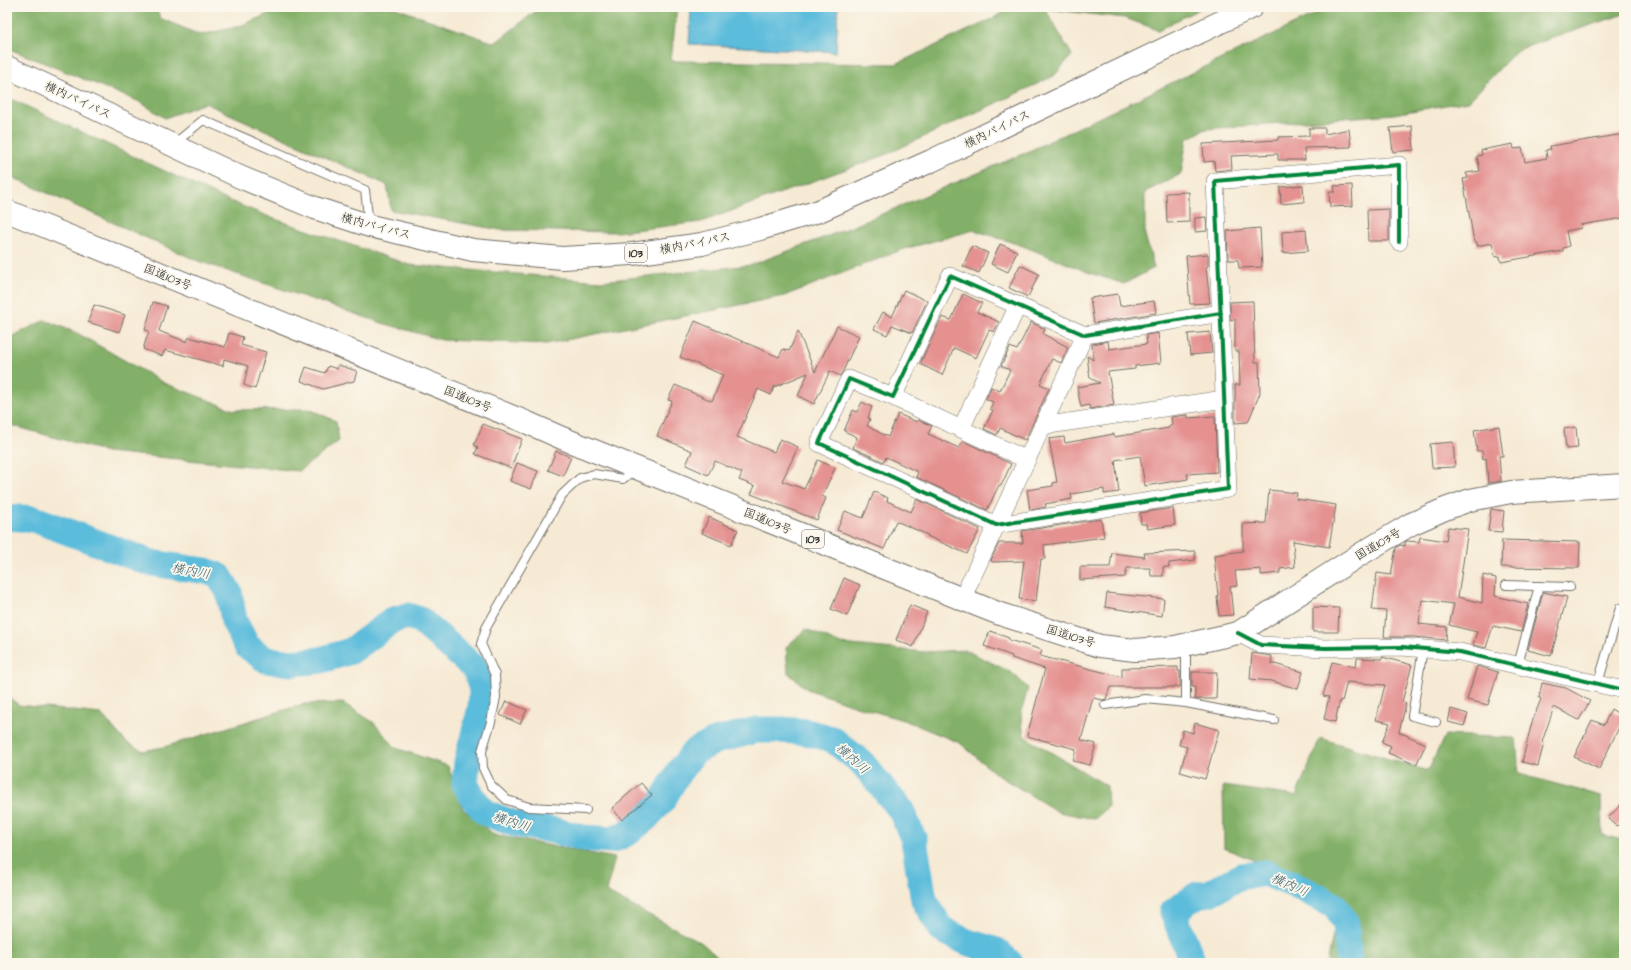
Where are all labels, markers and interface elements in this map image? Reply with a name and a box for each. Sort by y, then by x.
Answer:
street label: 横内バイパス [42,78,114,123]
street label: 横内バイパス [961,106,1033,153]
street label: 横内バイパス [339,209,413,244]
street label: 横内バイパス [658,228,732,259]
road number: 103 [625,244,647,262]
street label: 国道103号 [141,260,195,295]
street label: 国道103号 [441,382,495,417]
street label: 国道103号 [741,504,795,539]
street label: 国道103号 [1352,524,1405,565]
road number: 103 [802,530,824,548]
water label: 横内川 [170,558,212,584]
street label: 国道103号 [1044,621,1098,652]
water label: 横内川 [832,739,873,778]
water label: 横内川 [490,808,533,836]
water label: 横内川 [1268,869,1311,901]

